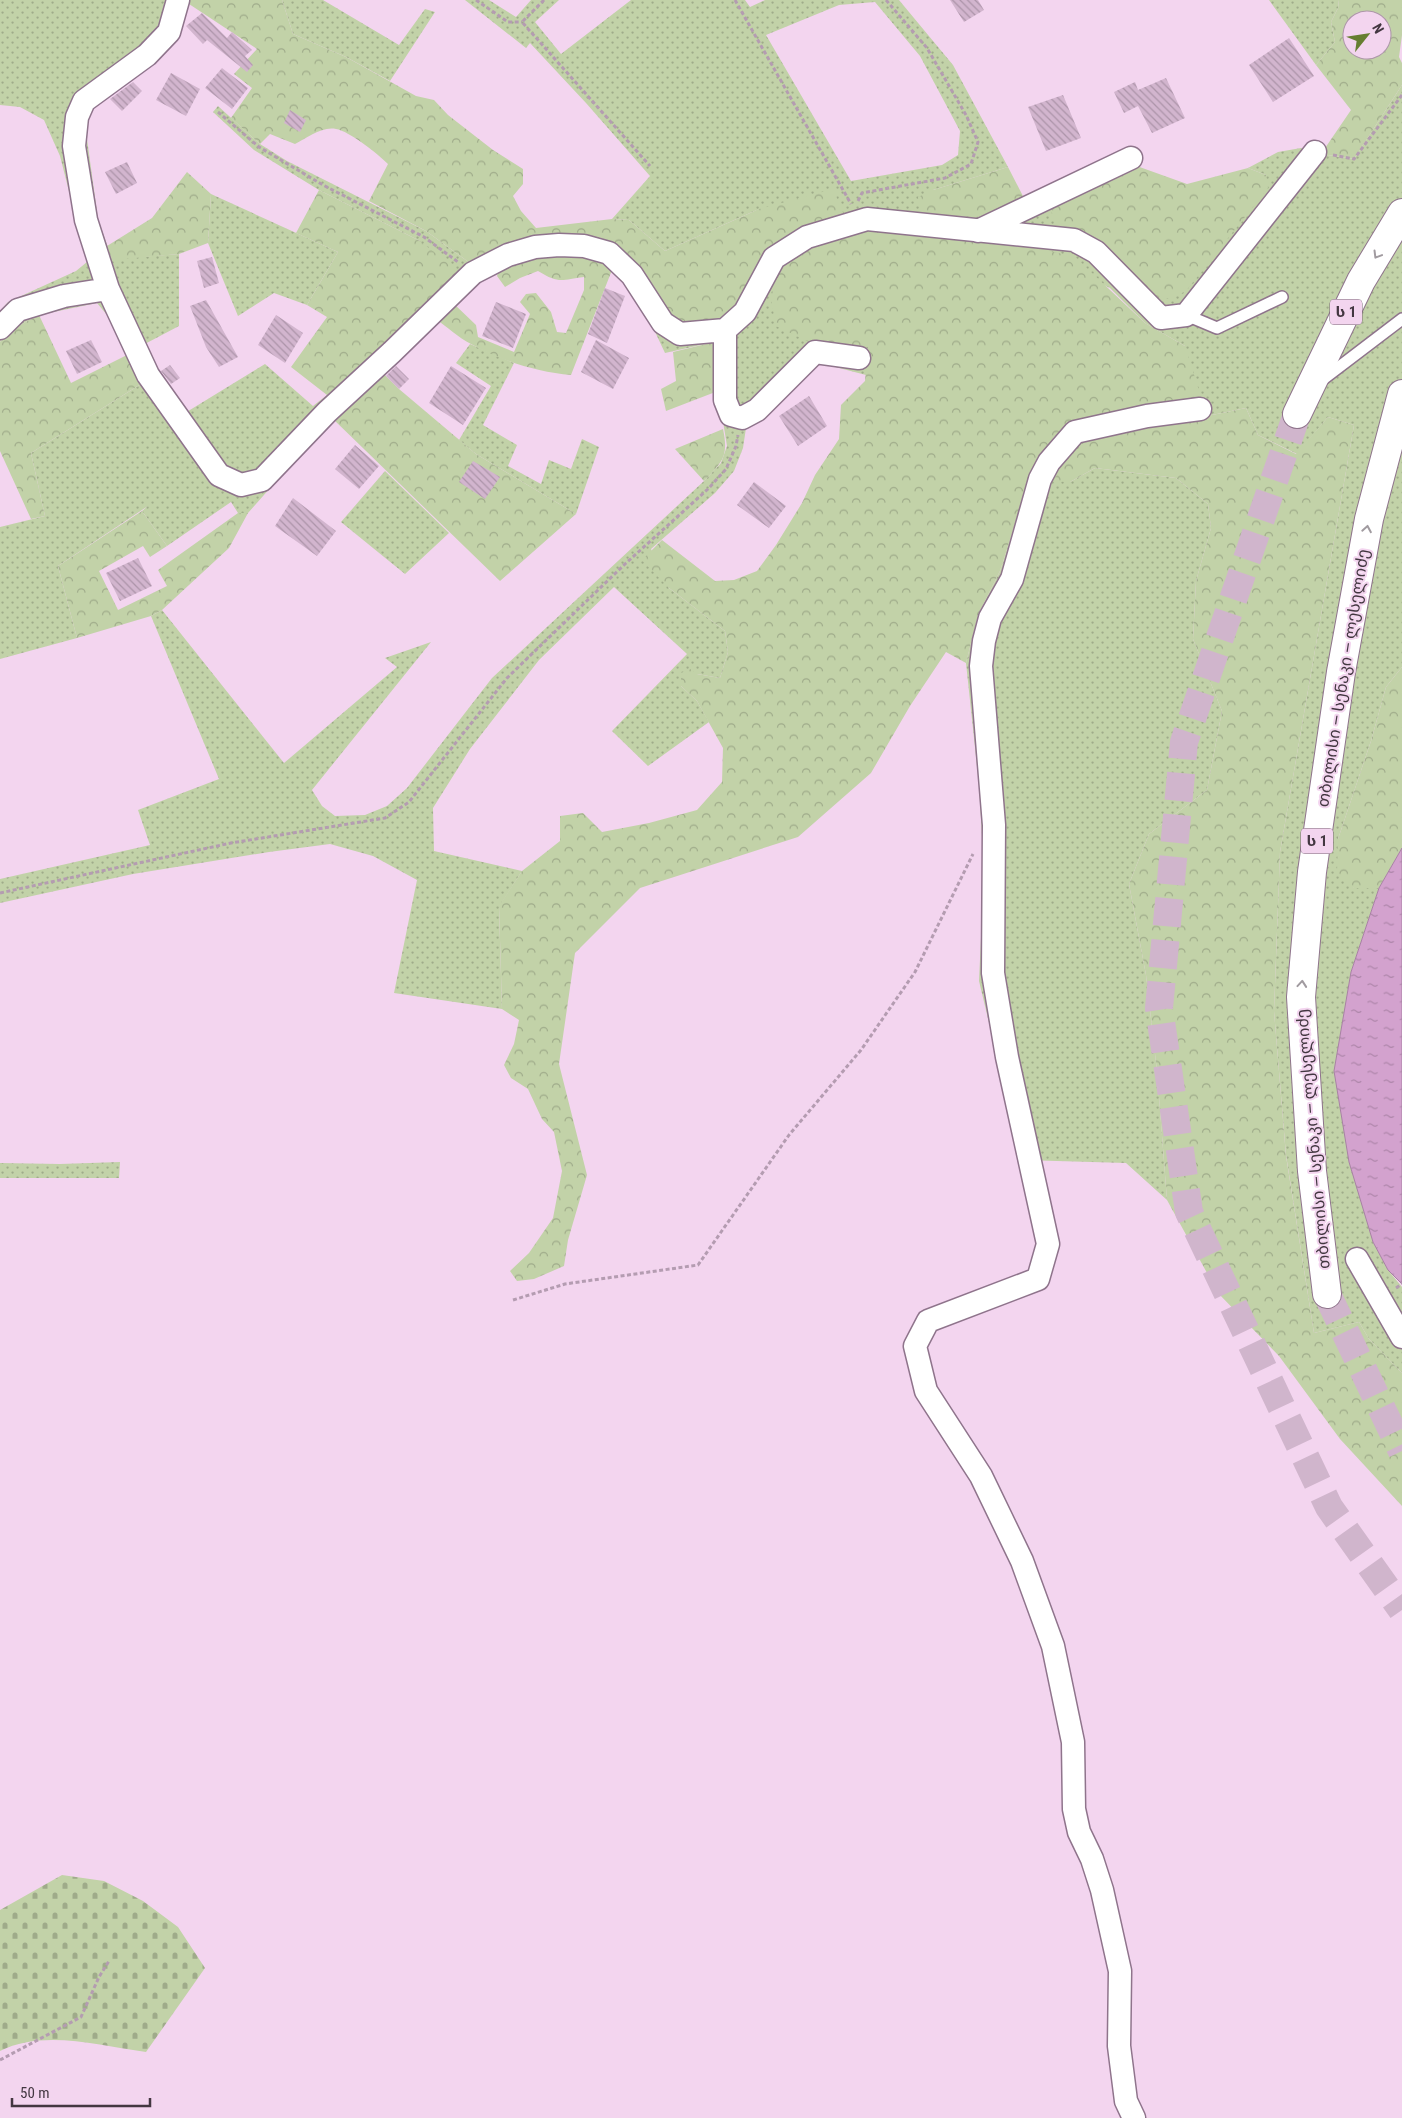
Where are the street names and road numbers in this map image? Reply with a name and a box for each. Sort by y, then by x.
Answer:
road number: ს 1 [1330,300,1362,324]
street label: თბილისი — სენაკი — ლესელიძე [1313,548,1374,808]
road number: ს 1 [1301,828,1333,854]
street label: თბილისი — სენაკი — ლესელიძე [1292,1008,1335,1270]

